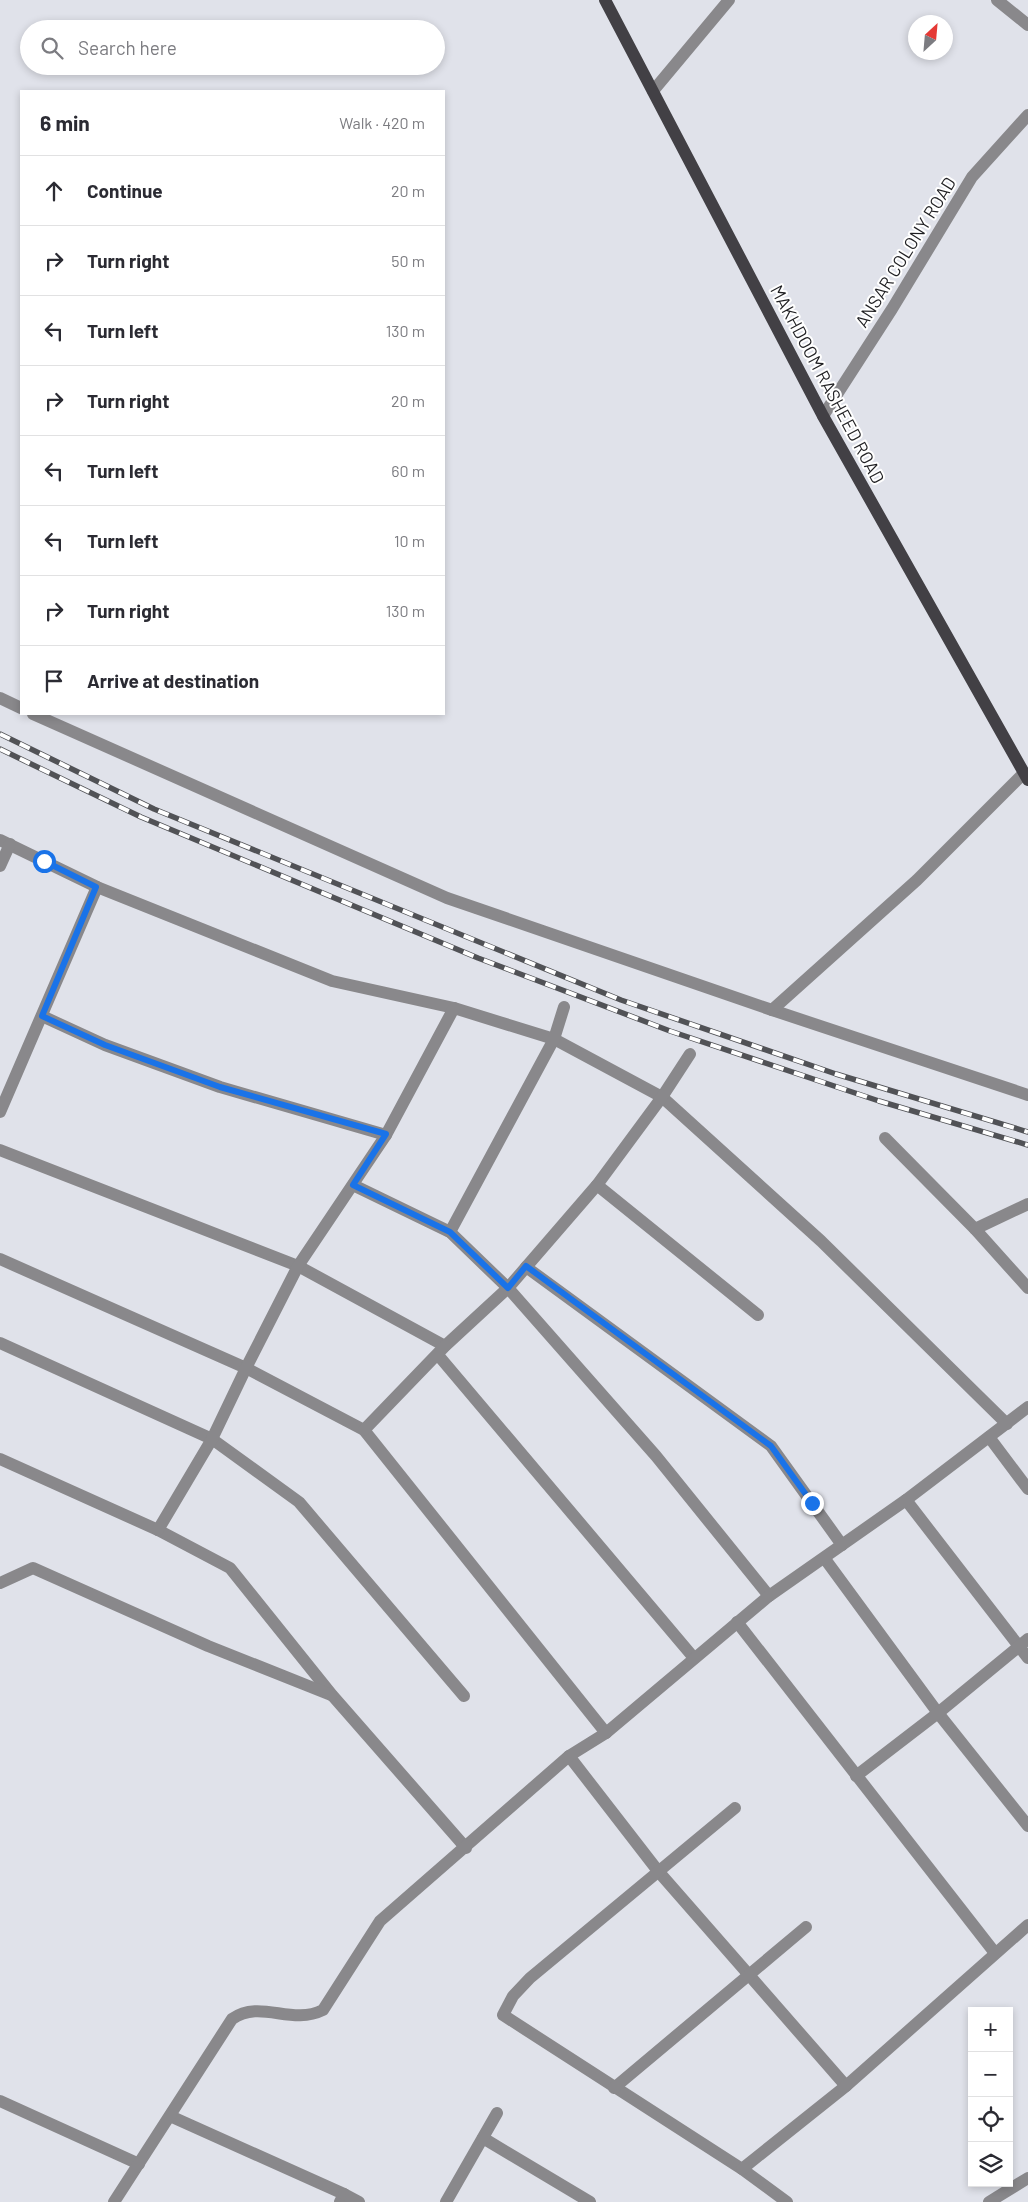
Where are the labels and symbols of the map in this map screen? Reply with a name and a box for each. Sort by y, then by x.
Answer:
north arrow [908,15,953,60]
street label: ANSAR COLONY ROAD [850,173,960,331]
street label: MAKHDOOM RASHEED ROAD [766,281,890,487]
route start [33,850,56,873]
route end [801,1492,824,1515]

